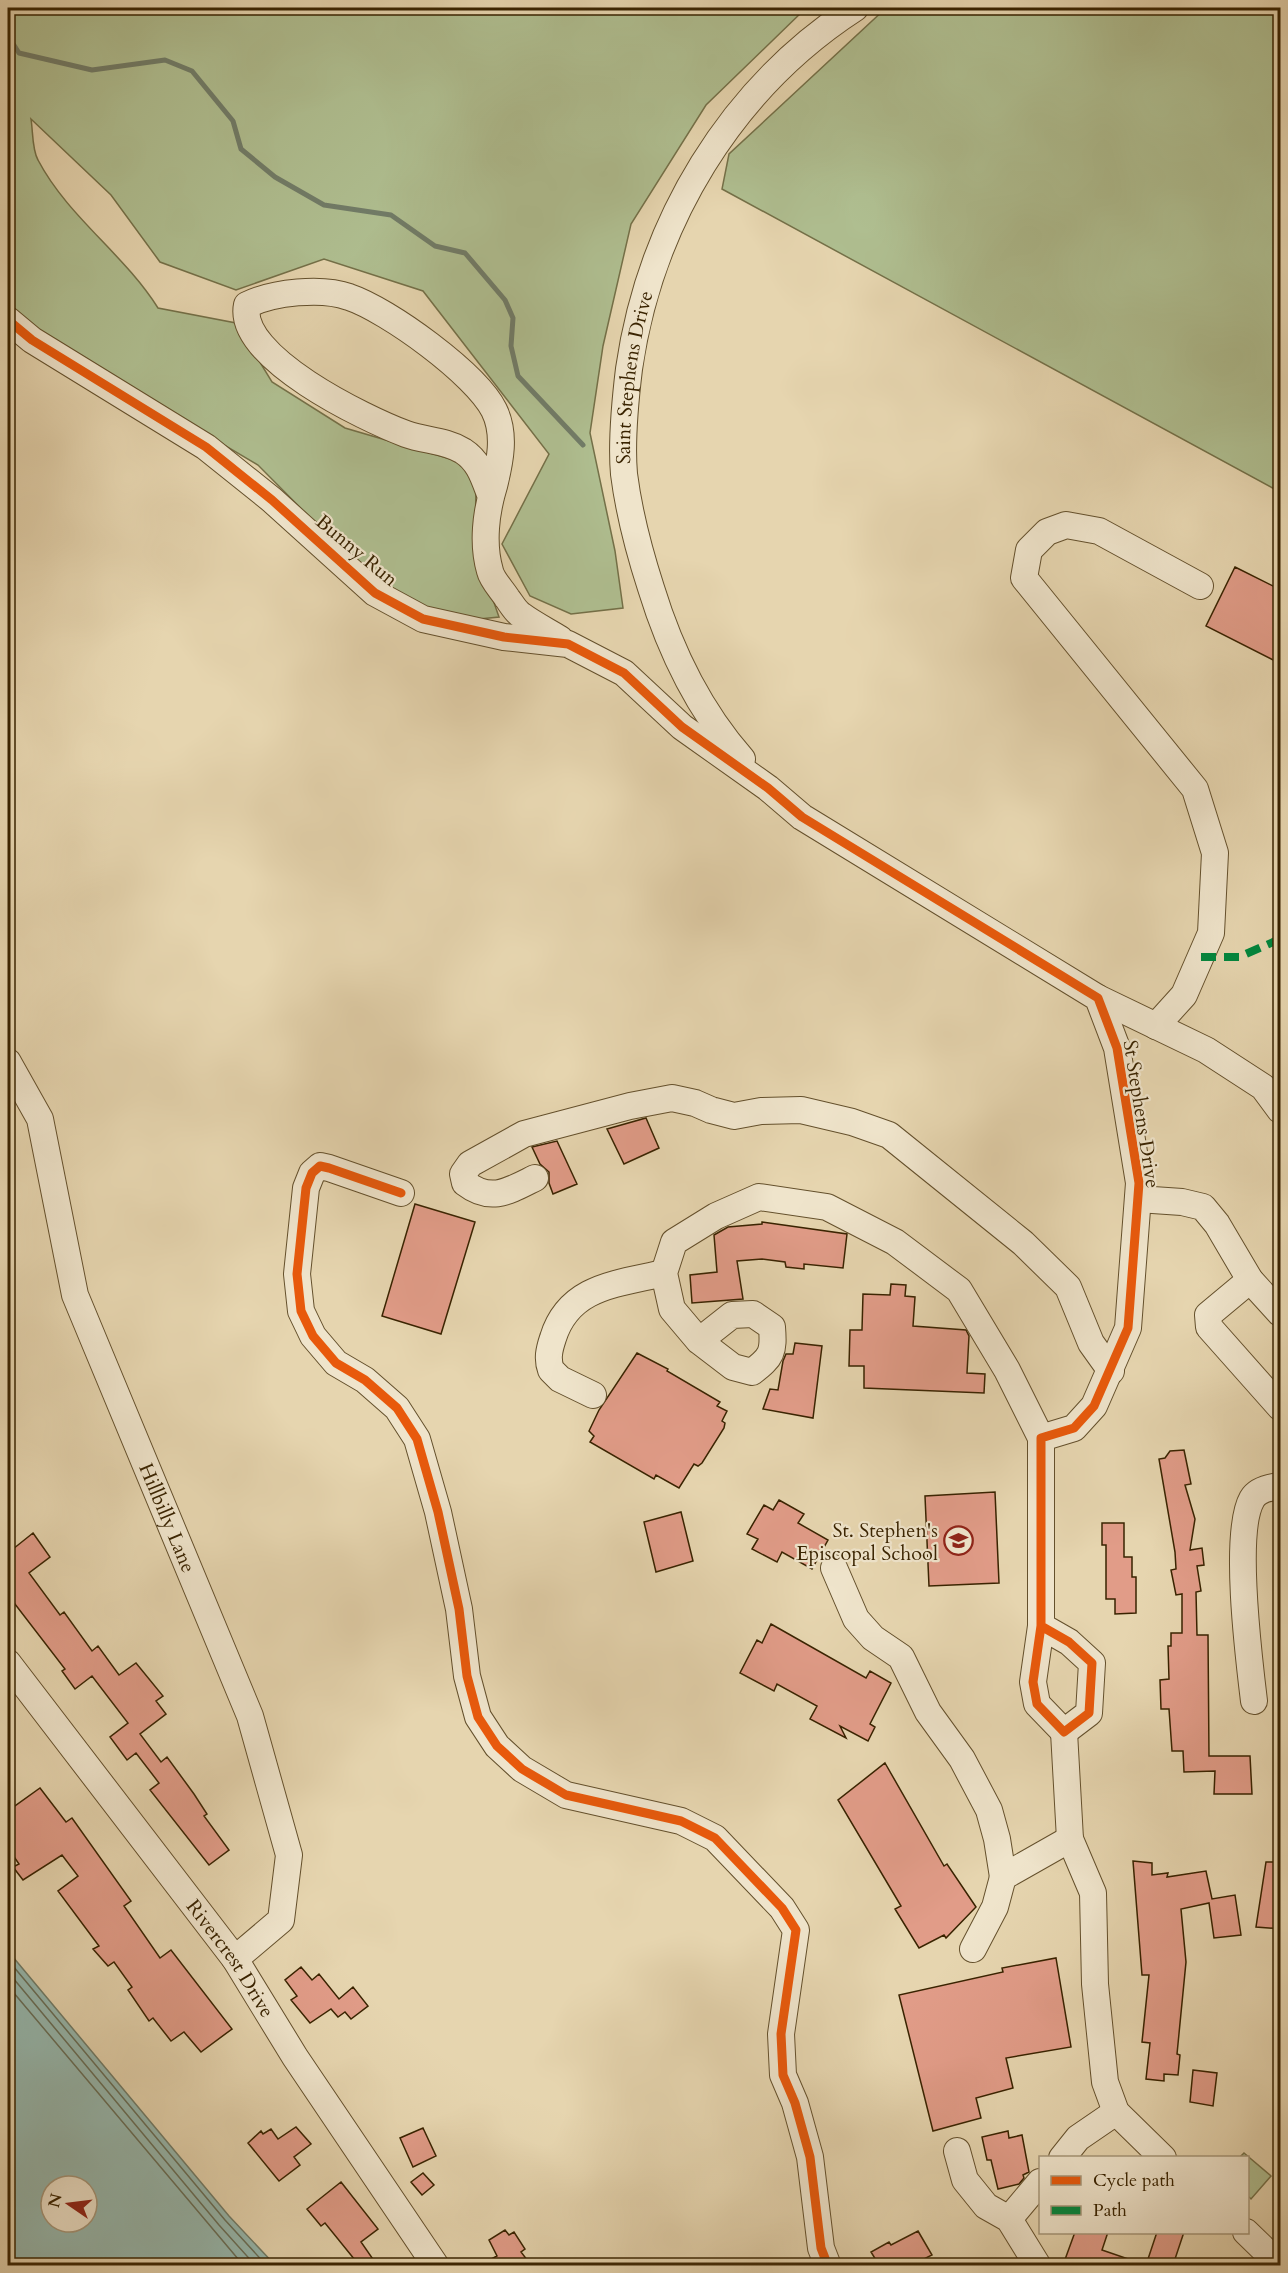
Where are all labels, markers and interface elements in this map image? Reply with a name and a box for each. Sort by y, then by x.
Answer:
street label: Saint Stephens Drive [610,287,660,465]
street label: Bunny Run [310,508,404,593]
street label: St Stephens Drive [1116,1038,1167,1190]
street label: Hillbilly Lane [132,1459,202,1577]
place label: St. Stephen's Episcopal School [796,1517,938,1567]
school or university icon: St. Stephen's Episcopal School [943,1525,975,1557]
street label: Rivercrest Drive [180,1894,281,2023]
legend [1039,2156,1249,2234]
text: Cycle path [1093,2168,1175,2193]
north arrow [39,2174,99,2234]
text: N [43,2191,68,2210]
text: Path [1093,2198,1127,2223]

